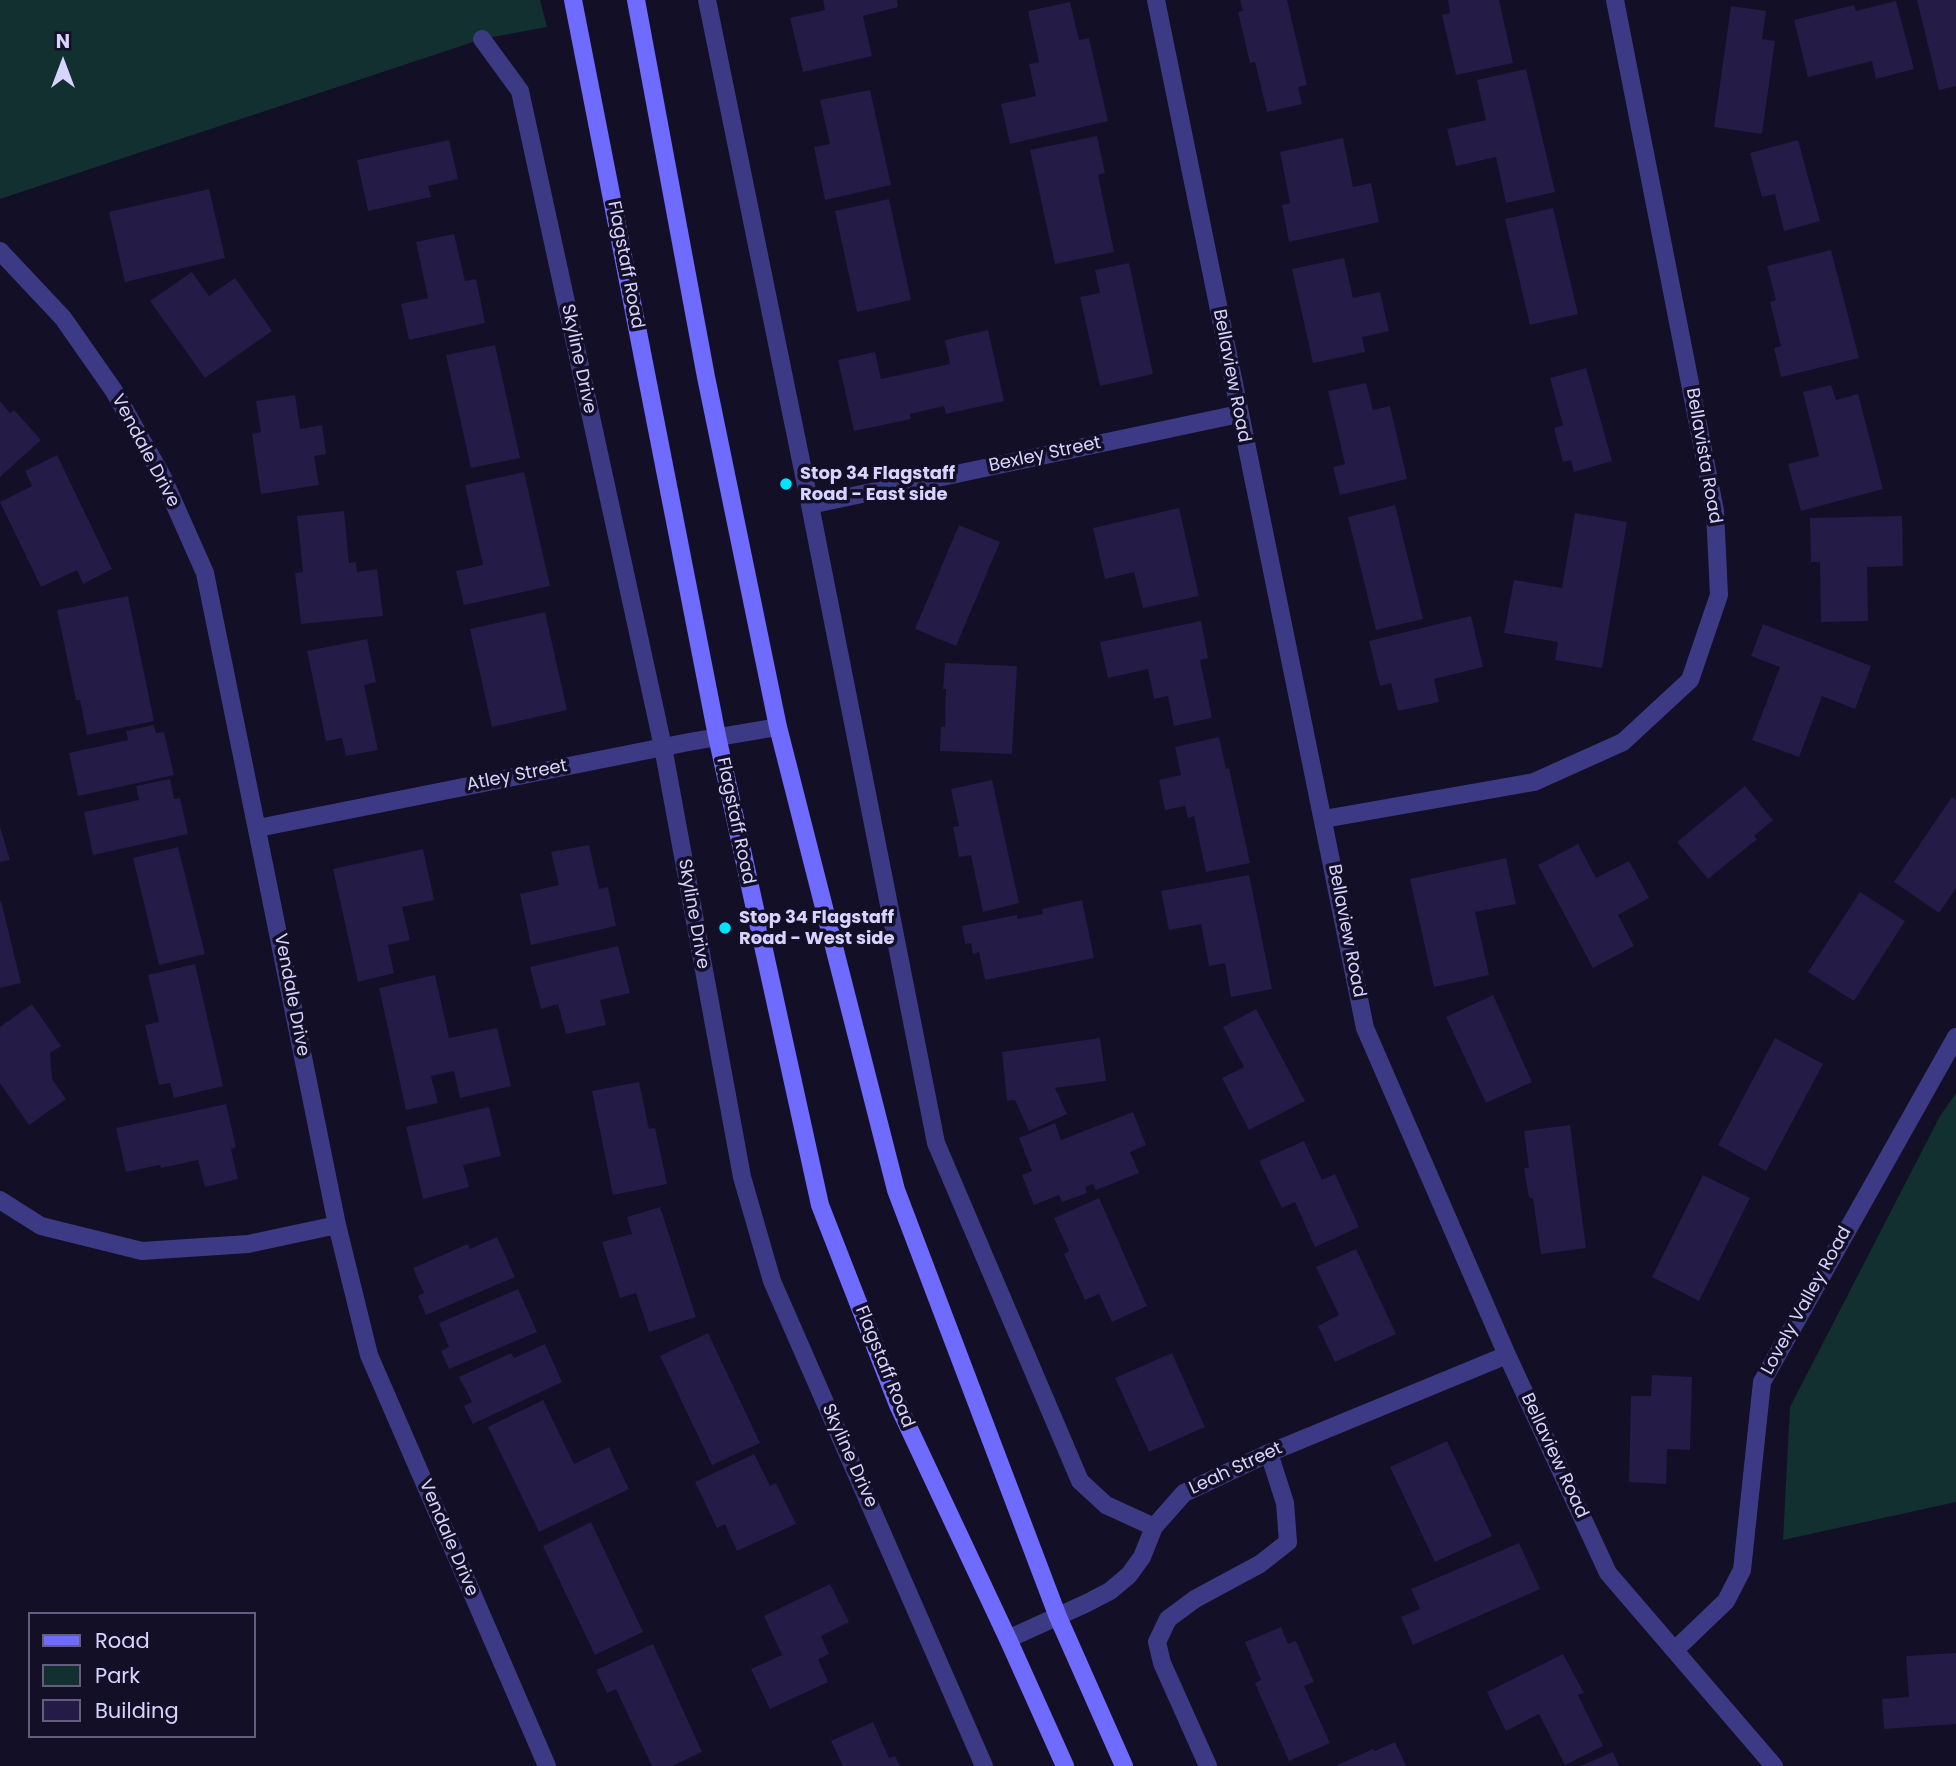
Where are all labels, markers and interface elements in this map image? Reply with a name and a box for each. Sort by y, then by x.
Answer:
north arrow [28,28,98,98]
text: N [56,28,70,55]
street label: Flagstaff Road [602,199,648,331]
street label: Skyline Drive [556,302,600,416]
street label: Bellaview Road [1207,308,1255,444]
street label: Bellavista Road [1680,386,1726,526]
street label: Vendale Drive [106,391,184,511]
street label: Bexley Street [987,433,1103,477]
place label: Stop 34 Flagstaff Road - East side [800,463,955,505]
marker: Stop 34 Flagstaff Road - East side [778,476,794,492]
street label: Flagstaff Road [711,755,759,887]
street label: Atley Street [465,756,569,796]
street label: Skyline Drive [673,857,713,971]
street label: Bellaview Road [1322,863,1370,999]
place label: Stop 34 Flagstaff Road - West side [739,907,895,950]
marker: Stop 34 Flagstaff Road - West side [717,920,733,936]
street label: Vendale Drive [269,932,313,1058]
street label: Lovely Valley Road [1757,1223,1857,1379]
street label: Flagstaff Road [850,1303,918,1431]
street label: Bellaview Road [1516,1390,1592,1522]
street label: Skyline Drive [816,1401,882,1511]
street label: Leah Street [1186,1438,1286,1500]
street label: Vendale Drive [414,1476,482,1600]
legend [28,1612,256,1738]
text: Road [95,1626,150,1655]
text: Park [95,1661,140,1690]
text: Building [95,1696,179,1725]

